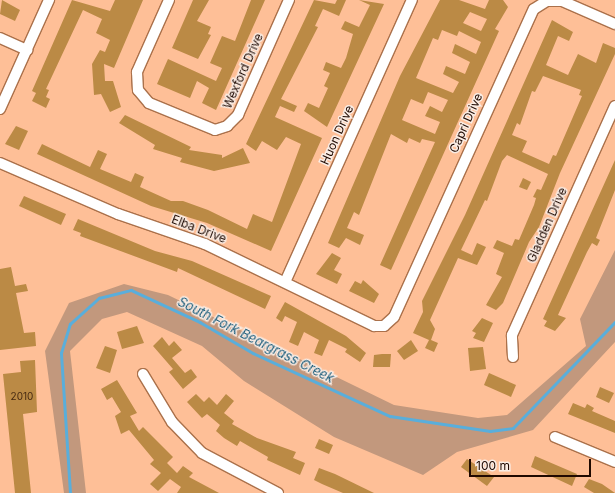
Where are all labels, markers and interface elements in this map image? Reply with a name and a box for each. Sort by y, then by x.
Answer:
street label: Wexford Drive [220,31,266,111]
street label: Capri Drive [446,91,486,155]
street label: Huon Drive [318,103,356,167]
street label: Gladden Drive [524,185,570,265]
street label: Elba Drive [170,212,228,246]
water label: South Fork Beargrass Creek [175,294,337,386]
house number: 2010 [11,391,33,403]
scale bar [471,451,593,477]
text: 100 m [476,458,510,473]

